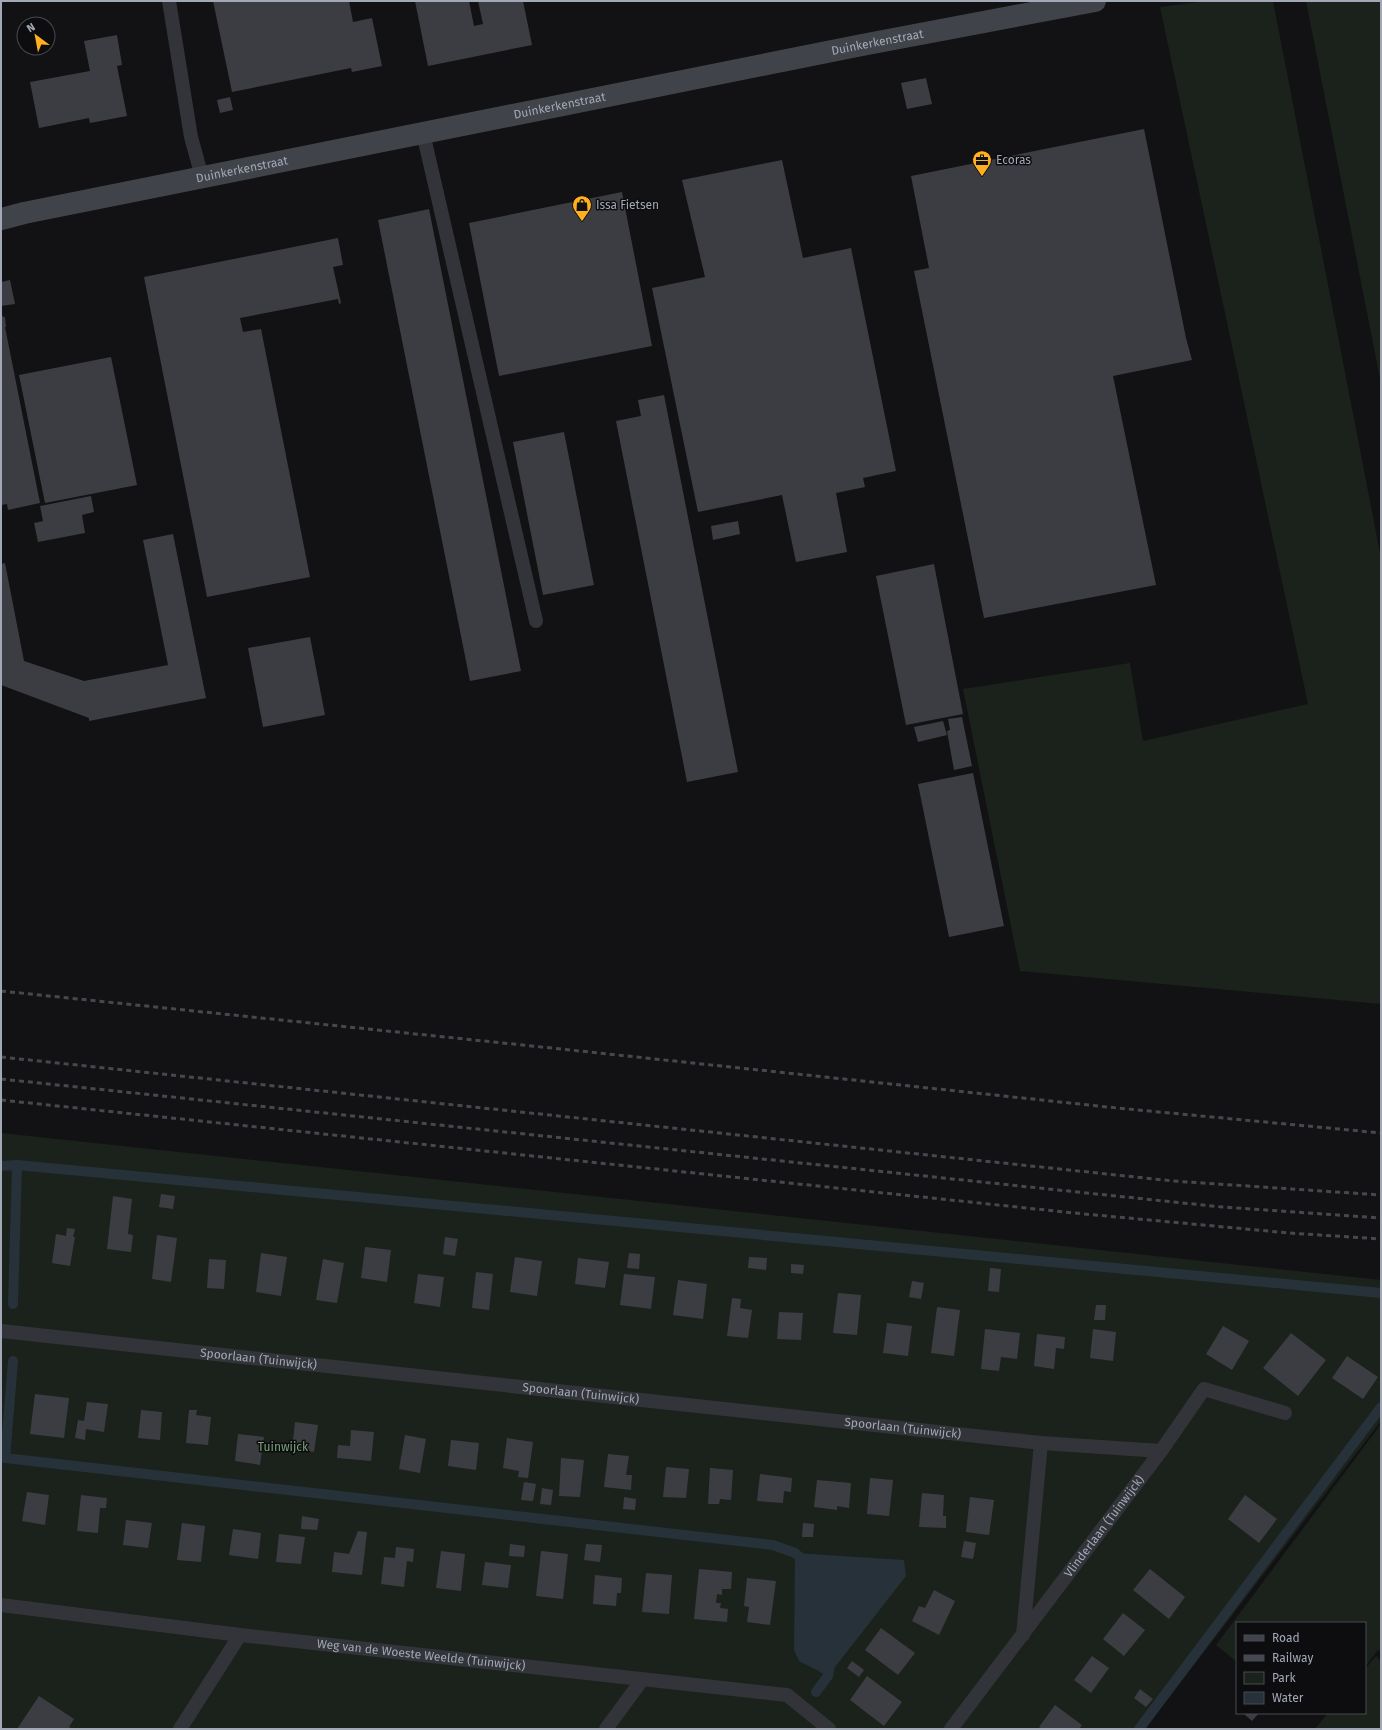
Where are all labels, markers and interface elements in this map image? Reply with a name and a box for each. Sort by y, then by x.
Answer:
north arrow [16,16,56,56]
text: N [24,20,38,35]
street label: Duinkerkenstraat [830,26,925,58]
street label: Duinkerkenstraat [512,89,607,122]
office icon: Ecoras [971,149,993,177]
street label: Duinkerkenstraat [195,153,290,185]
place label: Ecoras [996,153,1031,167]
shop icon: Issa Fietsen [571,194,593,222]
place label: Issa Fietsen [596,198,659,212]
street label: Spoorlaan (Tuinwijck) [199,1345,318,1372]
street label: Spoorlaan (Tuinwijck) [522,1380,640,1407]
street label: Spoorlaan (Tuinwijck) [844,1415,962,1441]
park label: Tuinwijck [258,1440,309,1454]
street label: Vlinderlaan (Tuinwijck) [1061,1473,1147,1580]
legend [1236,1622,1366,1714]
text: Road [1272,1631,1300,1645]
street label: Weg van de Woeste Weelde (Tuinwijck) [316,1636,526,1673]
text: Railway [1272,1651,1313,1665]
text: Park [1272,1671,1296,1685]
text: Water [1272,1691,1304,1705]

